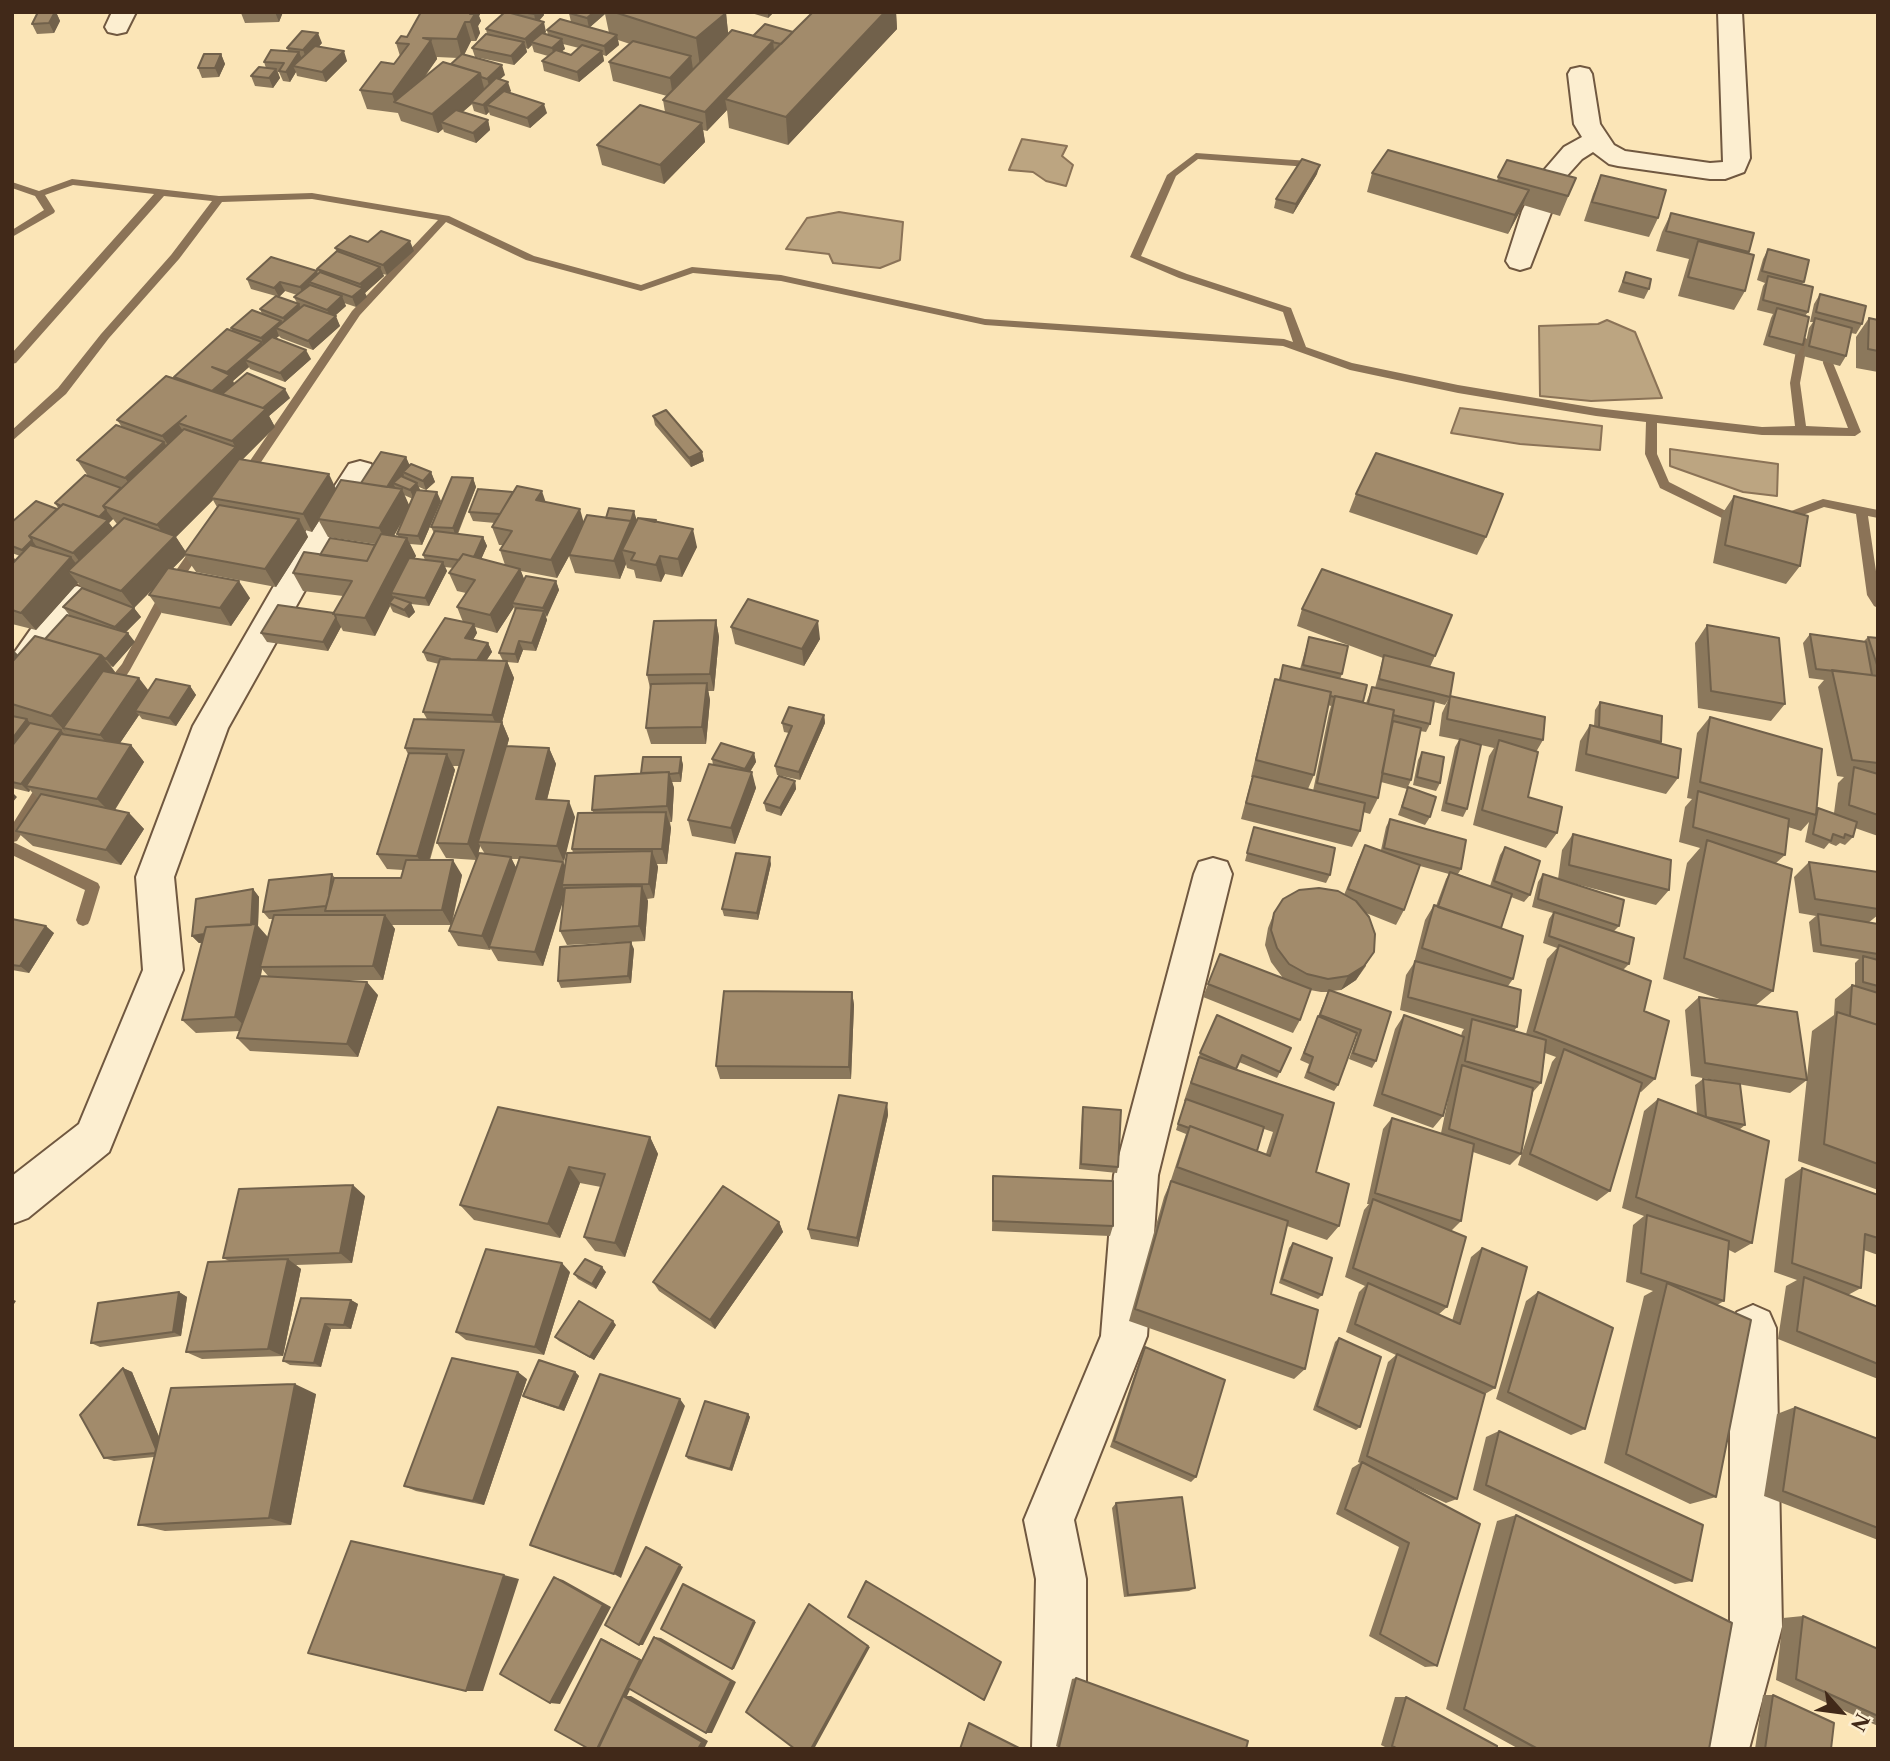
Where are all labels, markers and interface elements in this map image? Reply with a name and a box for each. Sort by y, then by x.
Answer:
north arrow [1806,1677,1876,1747]
text: N [1846,1709,1874,1735]

